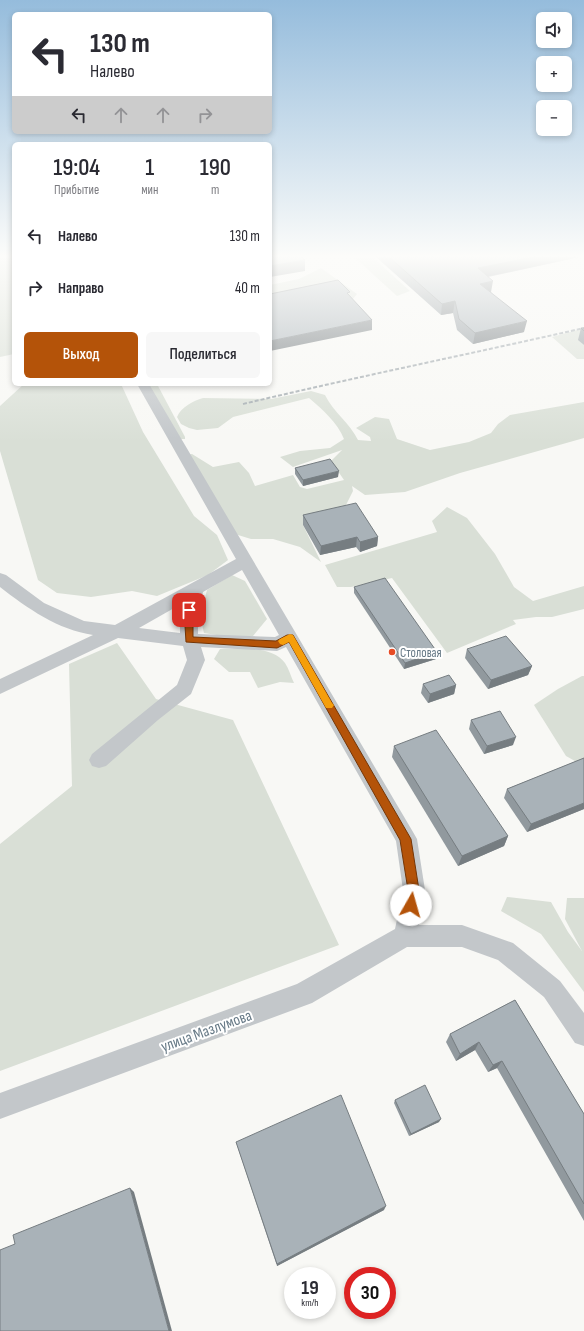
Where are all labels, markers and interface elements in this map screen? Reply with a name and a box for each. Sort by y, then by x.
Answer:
map controls [536,12,572,136]
button: sound [536,12,572,48]
text: 130 m [90,27,150,60]
icon: left [24,28,76,80]
button: + [536,56,572,92]
text: Налево [90,61,135,82]
button: − [536,100,572,136]
icon: left [68,104,90,126]
icon: ahead [110,104,132,126]
icon: ahead [152,104,174,126]
icon: right [194,104,216,126]
text: 19:04 [53,153,100,182]
text: 1 [145,153,154,182]
text: 190 [200,153,231,182]
text: Прибытие [54,182,99,198]
text: мин [141,182,158,198]
text: m [211,182,219,198]
icon: left [24,225,46,247]
text: Налево [58,227,98,246]
text: 130 m [230,227,260,246]
icon: right [24,277,46,299]
text: Направо [58,279,104,298]
text: 40 m [235,279,260,298]
button: Выход [24,332,138,378]
button: Поделиться [146,332,260,378]
pin [172,593,206,627]
icon: arrive [178,599,200,621]
place label: Столовая [400,645,442,661]
marker: Столовая [387,647,397,657]
position arrow [390,884,432,926]
street label: улица Мазлумова [159,1006,255,1057]
speed limit sign: 30 [344,1267,396,1319]
text: 19 [301,1276,319,1300]
text: km/h [301,1297,319,1309]

